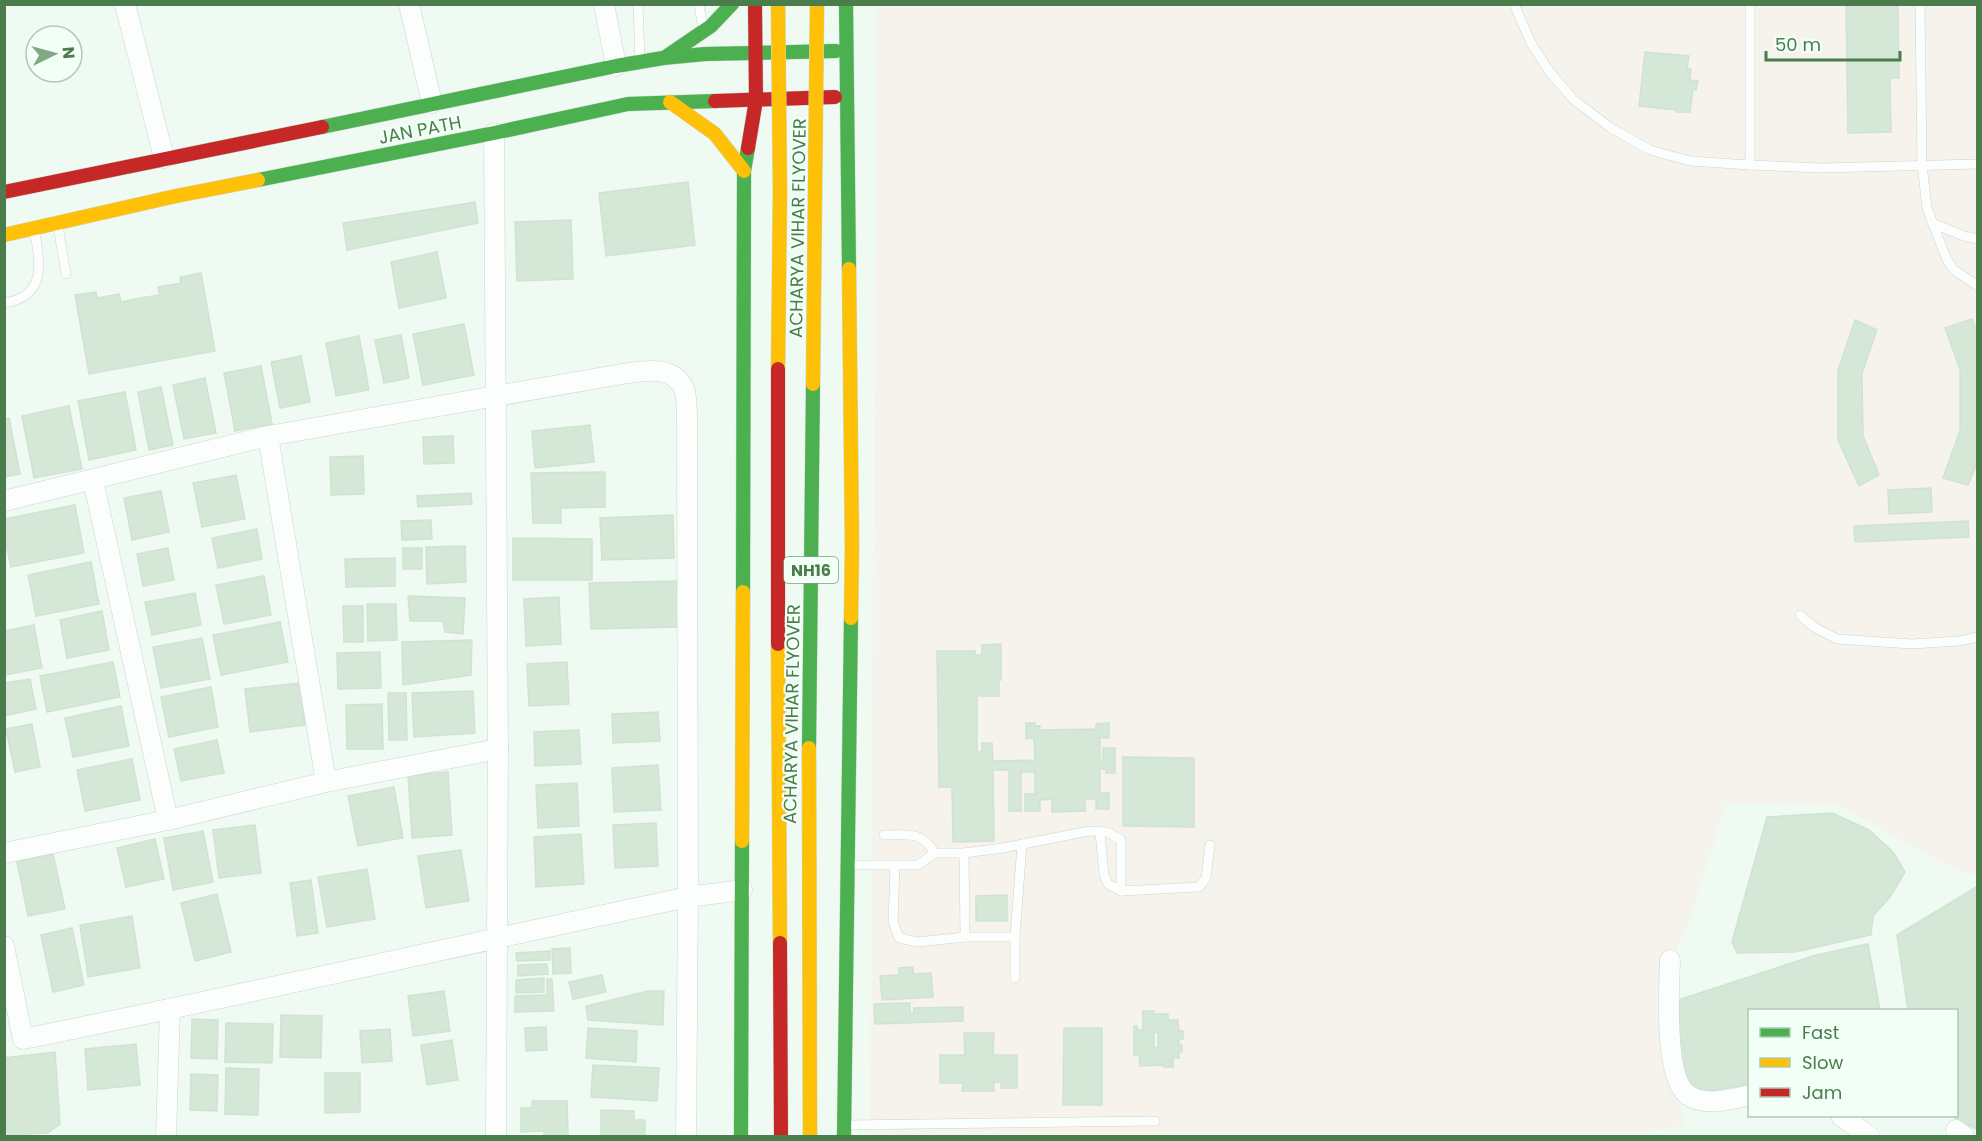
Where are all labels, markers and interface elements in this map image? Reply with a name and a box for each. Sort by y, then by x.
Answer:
north arrow [24,24,84,84]
scale bar [1766,24,1900,62]
text: 50 m [1775,32,1821,57]
text: N [56,46,80,60]
street label: JAN PATH [376,109,463,150]
street label: ACHARYA VIHAR FLYOVER [783,118,812,338]
road number: NH16 [784,557,838,583]
street label: ACHARYA VIHAR FLYOVER [777,604,806,824]
legend [1748,1009,1958,1117]
text: Fast [1802,1020,1839,1045]
text: Slow [1802,1050,1844,1075]
text: Jam [1802,1080,1842,1105]

